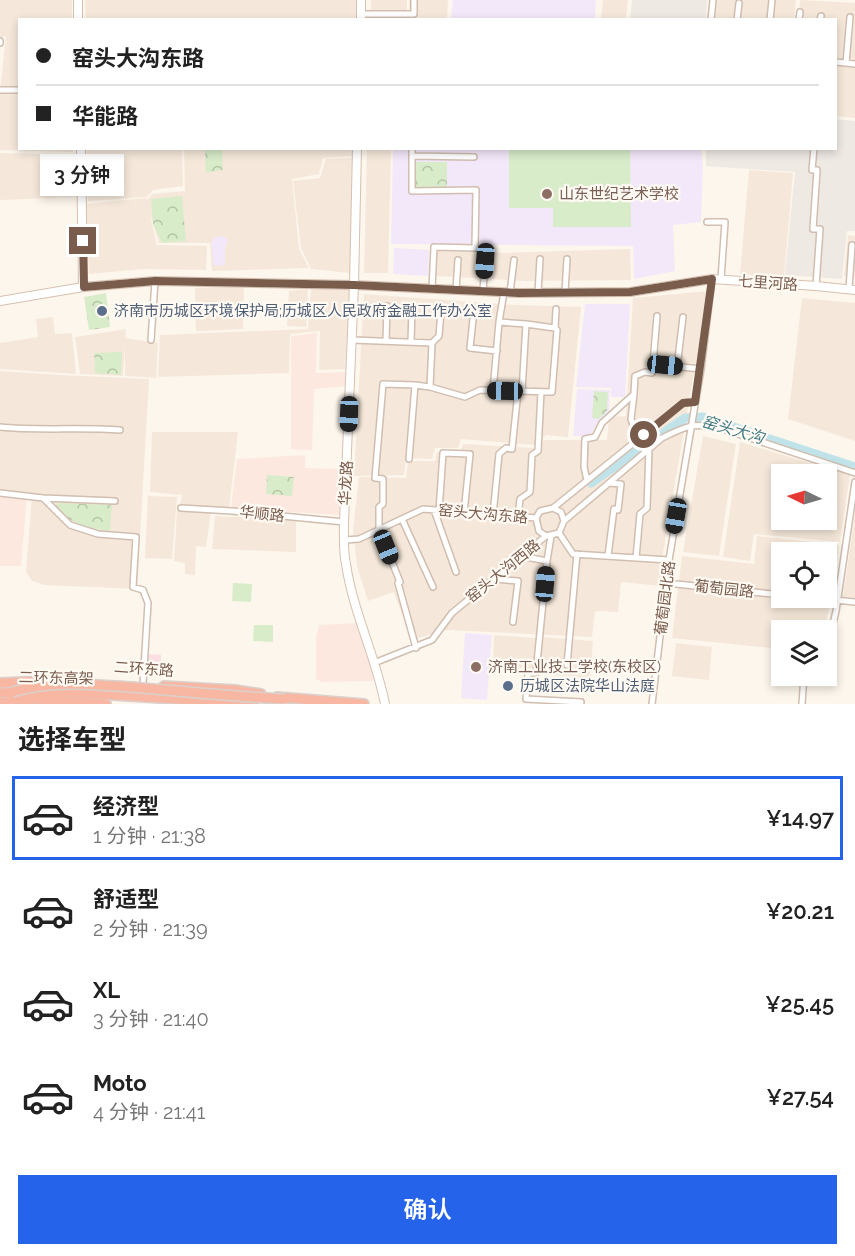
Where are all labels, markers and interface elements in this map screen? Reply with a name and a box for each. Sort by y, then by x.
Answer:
text: 窑头大沟东路 [72,45,204,71]
text: 华能路 [72,103,138,129]
callout: 3 分钟 [41,154,125,196]
text: 3 分钟 [54,163,110,187]
place label: 山东世纪艺术学校 [559,185,679,203]
marker: 山东世纪艺术学校 [540,187,554,201]
route end [69,227,96,254]
car [475,242,495,280]
street label: 七里河路 [737,272,799,294]
place label: 济南市历城区环境保护局;历城区人民政府金融工作办公室 [114,302,492,320]
marker: 济南市历城区环境保护局;历城区人民政府金融工作办公室 [95,304,109,318]
car [646,354,684,376]
car [487,382,523,400]
car [339,396,359,432]
water label: 窑头大沟 [699,412,768,448]
route start [630,421,657,448]
street label: 华龙路 [336,460,356,506]
north arrow [771,464,837,530]
map controls [771,464,837,686]
car [664,497,688,535]
street label: 窑头大沟东路 [437,501,529,527]
street label: 华顺路 [239,503,285,525]
car [371,527,401,567]
street label: 窑头大沟西路 [462,536,544,606]
button: locate [771,542,837,608]
street label: 葡萄园北路 [651,560,679,636]
car [534,565,556,603]
street label: 葡萄园路 [693,577,755,601]
button: layers [771,620,837,686]
street label: 二环东路 [113,658,175,680]
place label: 济南工业技工学校(东校区) [488,658,661,676]
marker: 济南工业技工学校(东校区) [469,660,483,674]
street label: 二环东高架 [18,668,94,688]
place label: 历城区法院华山法庭 [520,677,655,695]
marker: 历城区法院华山法庭 [501,679,515,693]
text: 选择车型 [18,724,126,755]
icon: car [21,791,75,845]
text: 经济型 [93,793,159,819]
text: ¥14.97 [766,805,834,831]
text: 1 分钟 · 21:38 [93,824,206,848]
icon: car [21,884,75,938]
text: 舒适型 [93,886,159,912]
text: ¥20.21 [766,898,834,924]
text: 2 分钟 · 21:39 [93,917,208,941]
icon: car [21,977,75,1031]
text: XL [93,977,120,1003]
text: ¥25.45 [765,991,834,1017]
text: 3 分钟 · 21:40 [93,1007,209,1031]
icon: car [21,1070,75,1124]
text: Moto [93,1070,147,1096]
text: ¥27.54 [767,1084,834,1110]
text: 4 分钟 · 21:41 [93,1100,205,1124]
button: 确认 [18,1175,837,1244]

